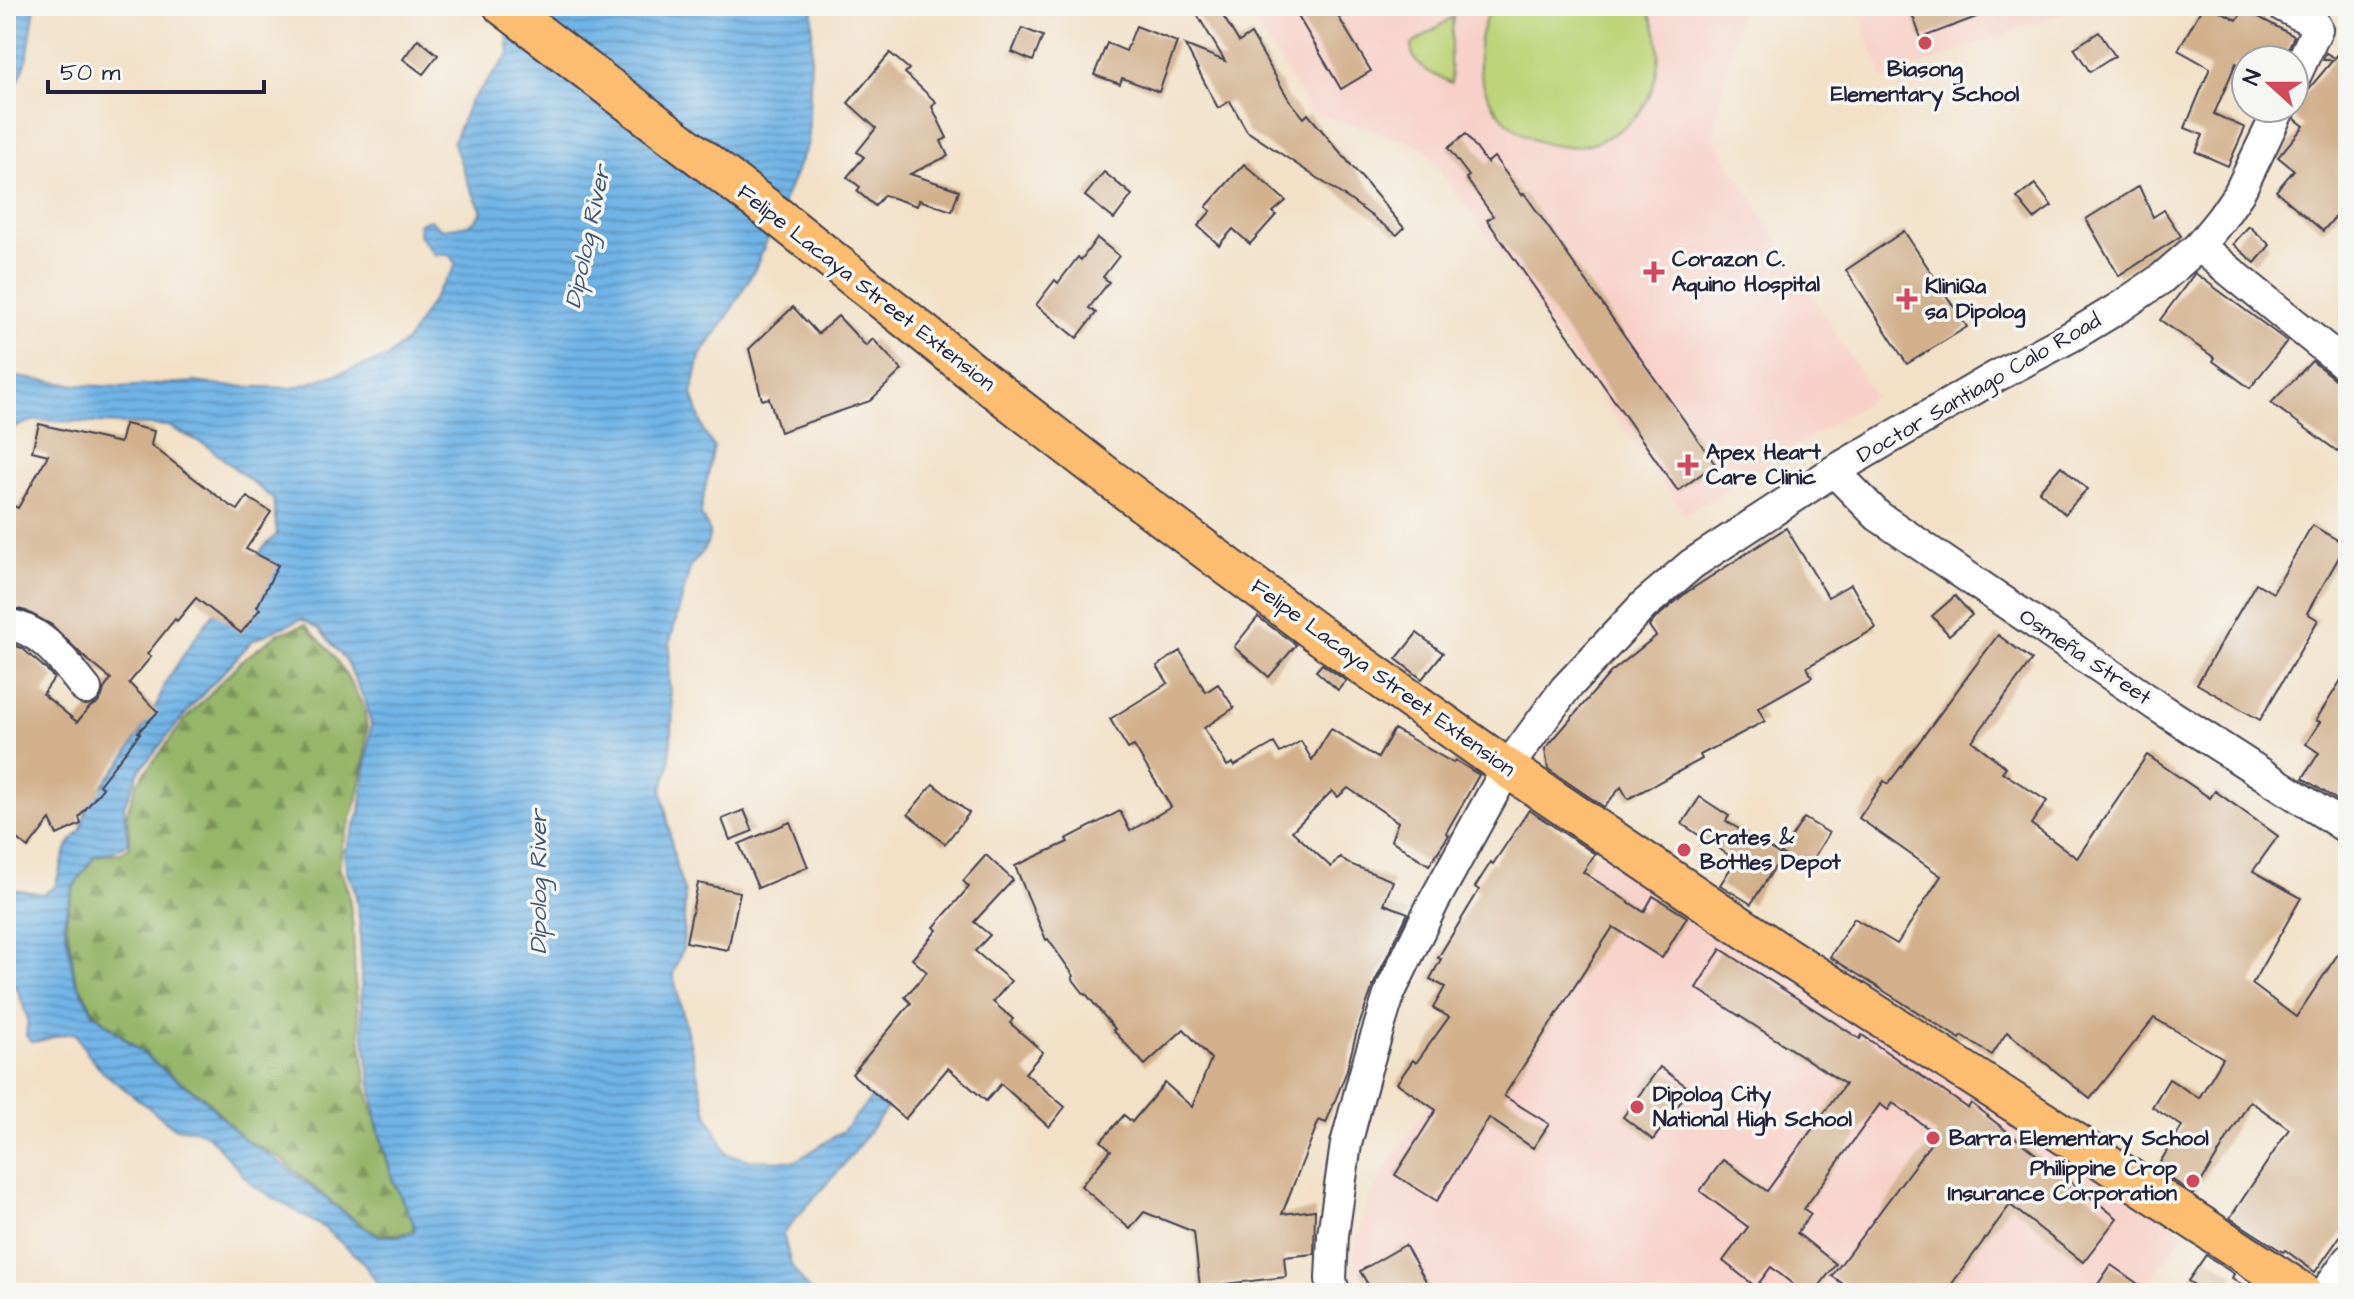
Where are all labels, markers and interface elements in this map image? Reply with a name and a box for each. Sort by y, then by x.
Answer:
marker: Biasong Elementary School [1916,34,1934,52]
scale bar [48,44,264,94]
north arrow [2230,44,2310,124]
place label: Biasong Elementary School [1831,54,2020,112]
text: 50 m [60,56,121,90]
text: N [2236,65,2270,89]
water label: Dipolog River [556,160,621,312]
street label: Felipe Lacaya Street Extension [730,177,1002,400]
place label: Corazon C. Aquino Hospital [1672,244,1820,300]
marker: Corazon C. Aquino Hospital [1643,261,1665,283]
place label: KliniQa sa Dipolog [1925,271,2026,328]
marker: KliniQa sa Dipolog [1896,288,1918,310]
street label: Doctor Santiago Calo Road [1851,305,2107,472]
place label: Apex Heart Care Clinic [1706,437,1822,493]
marker: Apex Heart Care Clinic [1677,454,1699,476]
street label: Felipe Lacaya Street Extension [1244,571,1522,785]
street label: Osmeña Street [2013,601,2157,713]
water label: Dipolog River [522,807,557,954]
place label: Crates & Bottles Depot [1700,822,1842,878]
marker: Crates & Bottles Depot [1675,841,1693,859]
place label: Dipolog City National High School [1653,1079,1852,1136]
marker: Dipolog City National High School [1628,1098,1646,1116]
place label: Barra Elementary School [1949,1123,2209,1156]
marker: Barra Elementary School [1924,1129,1942,1147]
place label: Philippine Crop Insurance Corporation [1948,1153,2178,1209]
marker: Philippine Crop Insurance Corporation [2184,1172,2202,1190]

